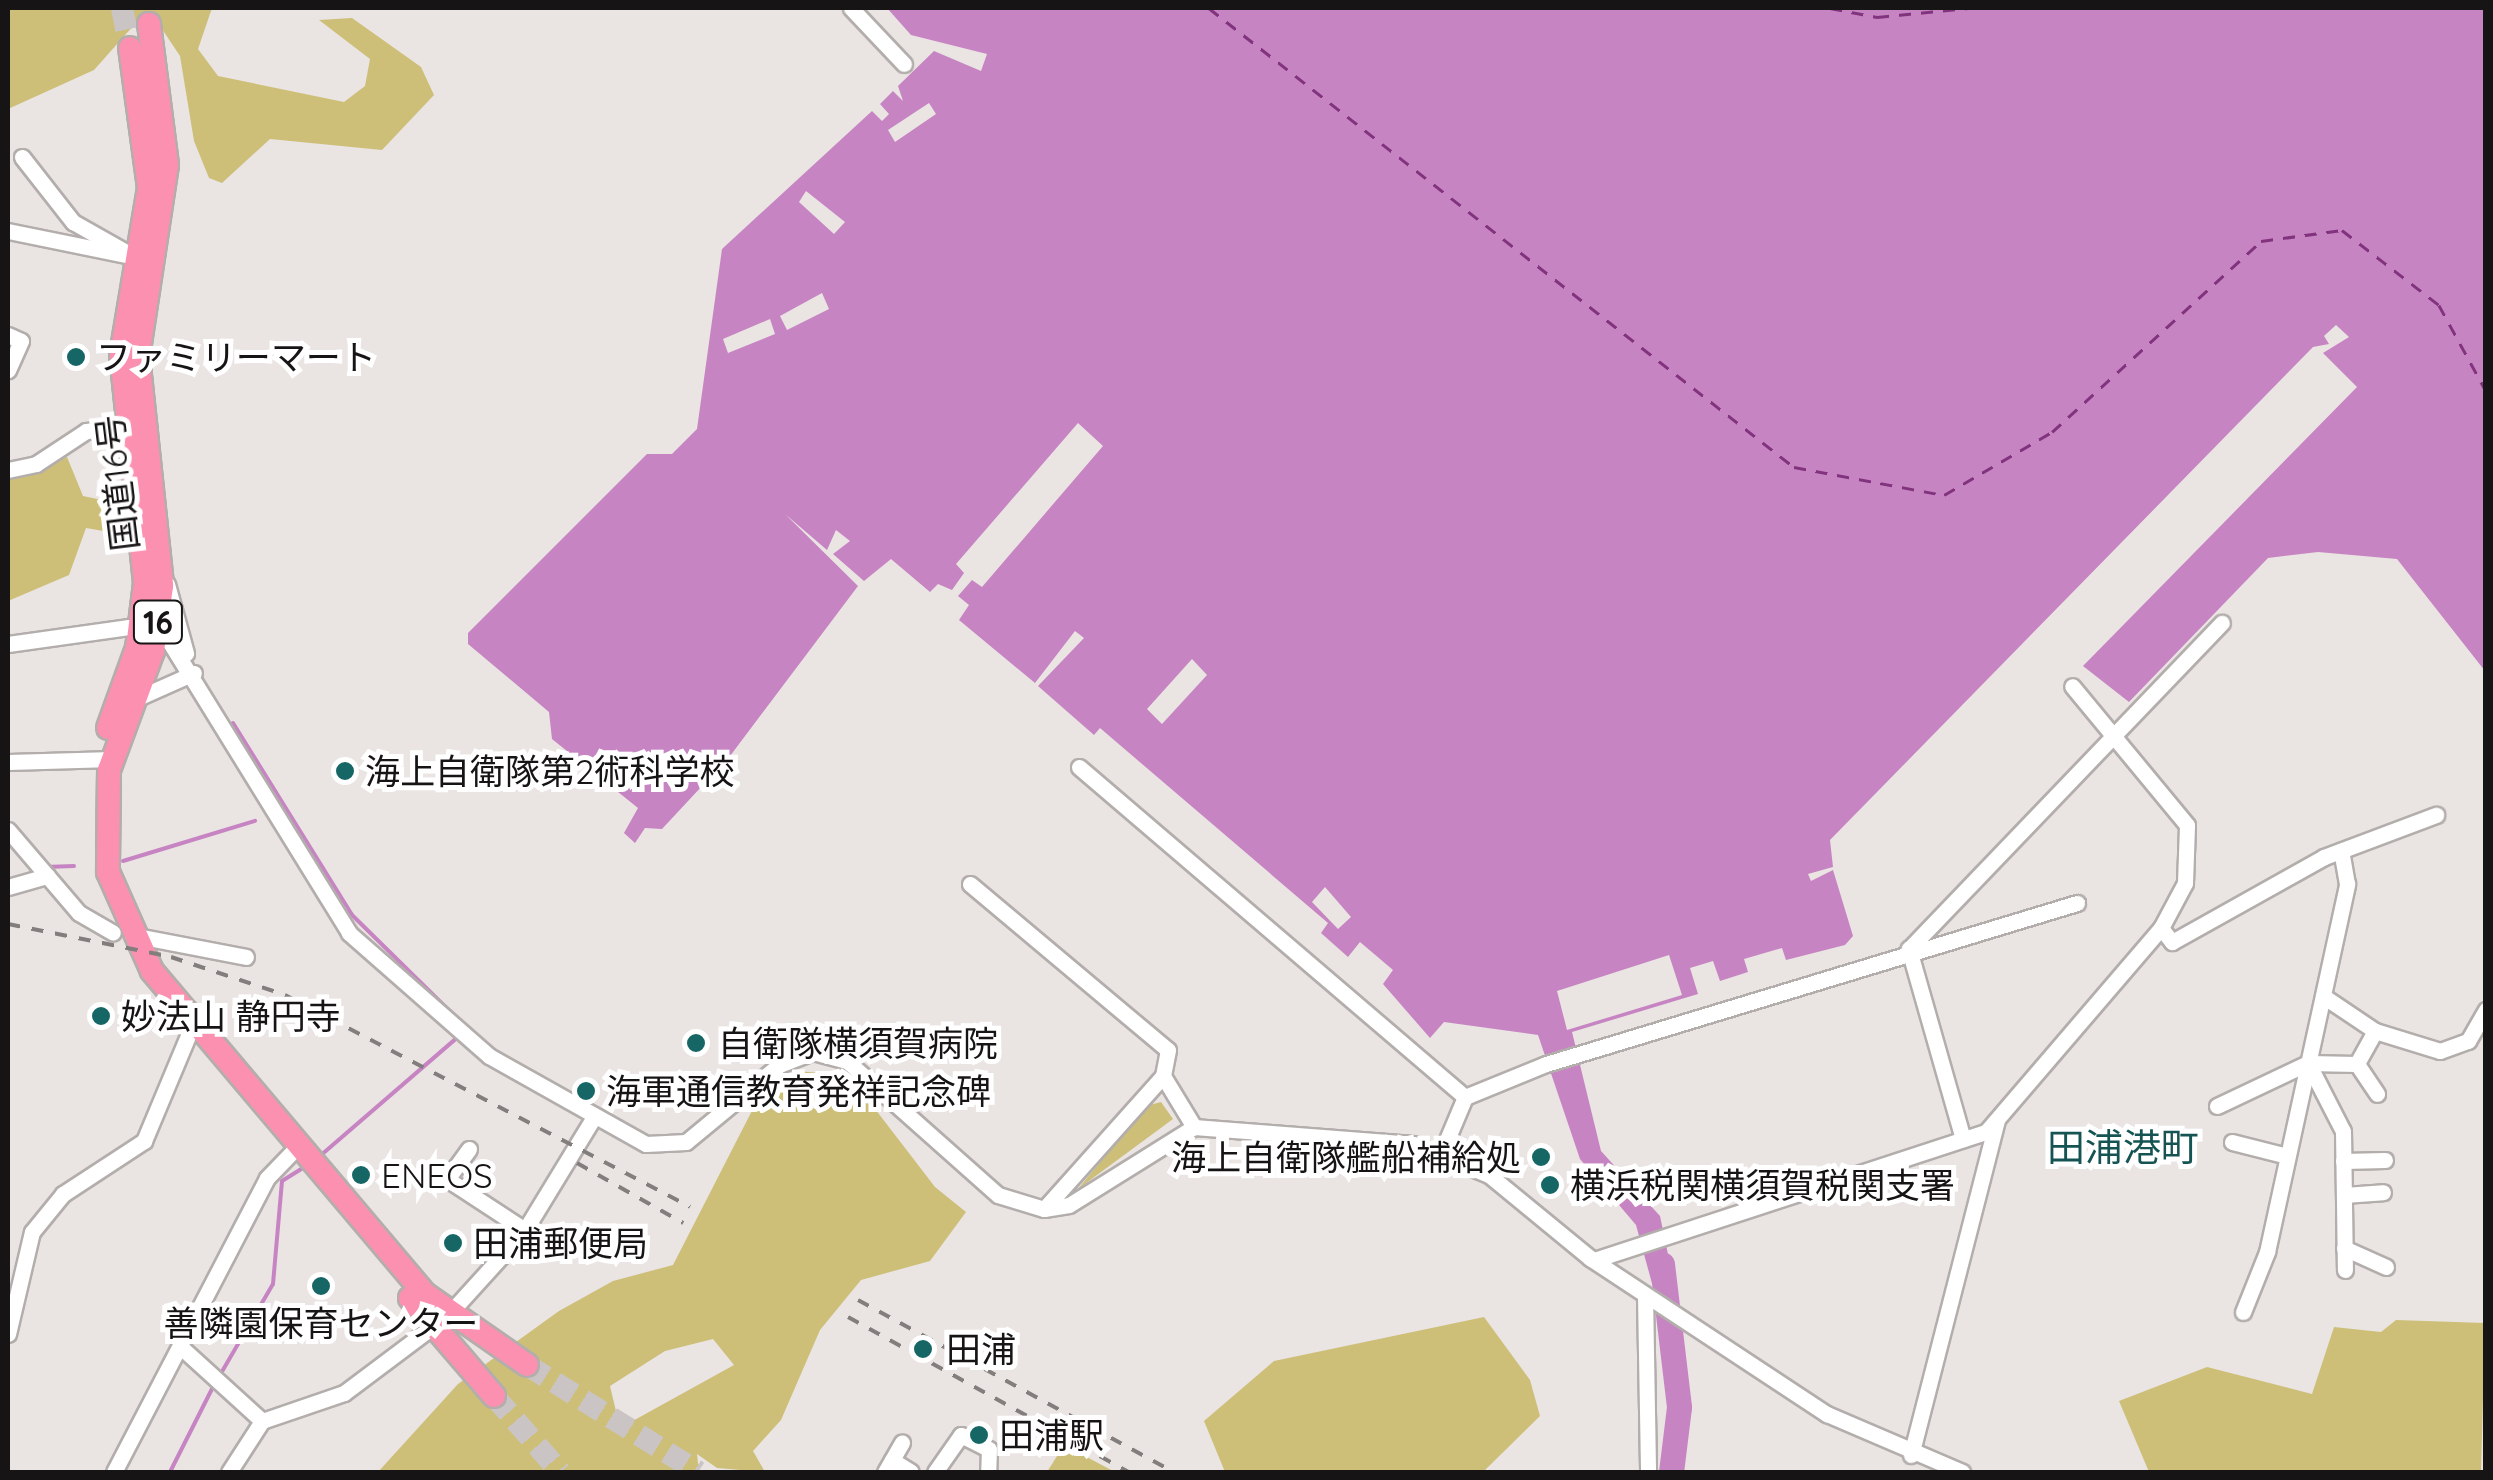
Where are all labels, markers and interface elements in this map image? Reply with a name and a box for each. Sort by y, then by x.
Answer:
place label: ファミリーマート [96,336,376,378]
marker: ファミリーマート [65,346,87,368]
street label: 国道16号 [88,413,146,553]
road number: 16 [130,595,186,649]
place label: 海上自衛隊第2術科学校 [365,750,734,792]
marker: 海上自衛隊第2術科学校 [334,760,356,782]
place label: 妙法山 静円寺 [121,995,341,1037]
marker: 妙法山 静円寺 [90,1005,112,1027]
place label: 自衛隊横須賀病院 [718,1022,998,1064]
marker: 自衛隊横須賀病院 [683,1030,709,1056]
place label: 海軍通信教育発祥記念碑 [606,1070,991,1112]
marker: 海軍通信教育発祥記念碑 [575,1080,597,1102]
district label: 田浦港町 [2047,1125,2199,1171]
place label: 海上自衛隊艦船補給処 [1171,1136,1521,1178]
marker: 海上自衛隊艦船補給処 [1530,1146,1552,1168]
place label: ENEOS [381,1154,493,1196]
marker: ENEOS [350,1164,372,1186]
place label: 横浜税関横須賀税関支署 [1570,1164,1955,1206]
marker: 横浜税関横須賀税関支署 [1539,1174,1561,1196]
place label: 田浦郵便局 [473,1222,648,1264]
marker: 田浦郵便局 [442,1232,464,1254]
marker: 善隣園保育センター [310,1275,332,1297]
place label: 善隣園保育センター [164,1302,478,1344]
place label: 田浦 [946,1328,1016,1370]
marker: 田浦 [910,1336,936,1362]
place label: 田浦駅 [999,1414,1104,1456]
marker: 田浦駅 [968,1424,990,1446]

